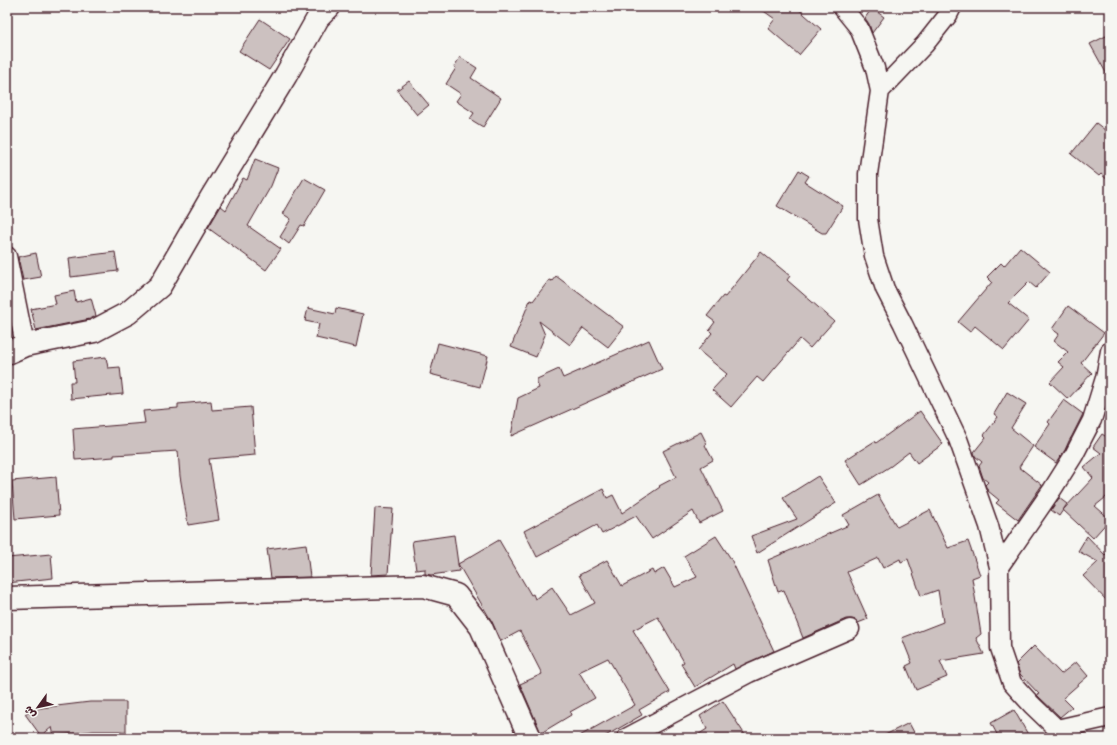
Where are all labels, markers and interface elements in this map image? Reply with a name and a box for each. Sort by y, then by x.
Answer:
north arrow [18,687,58,727]
text: ش [20,704,39,721]

